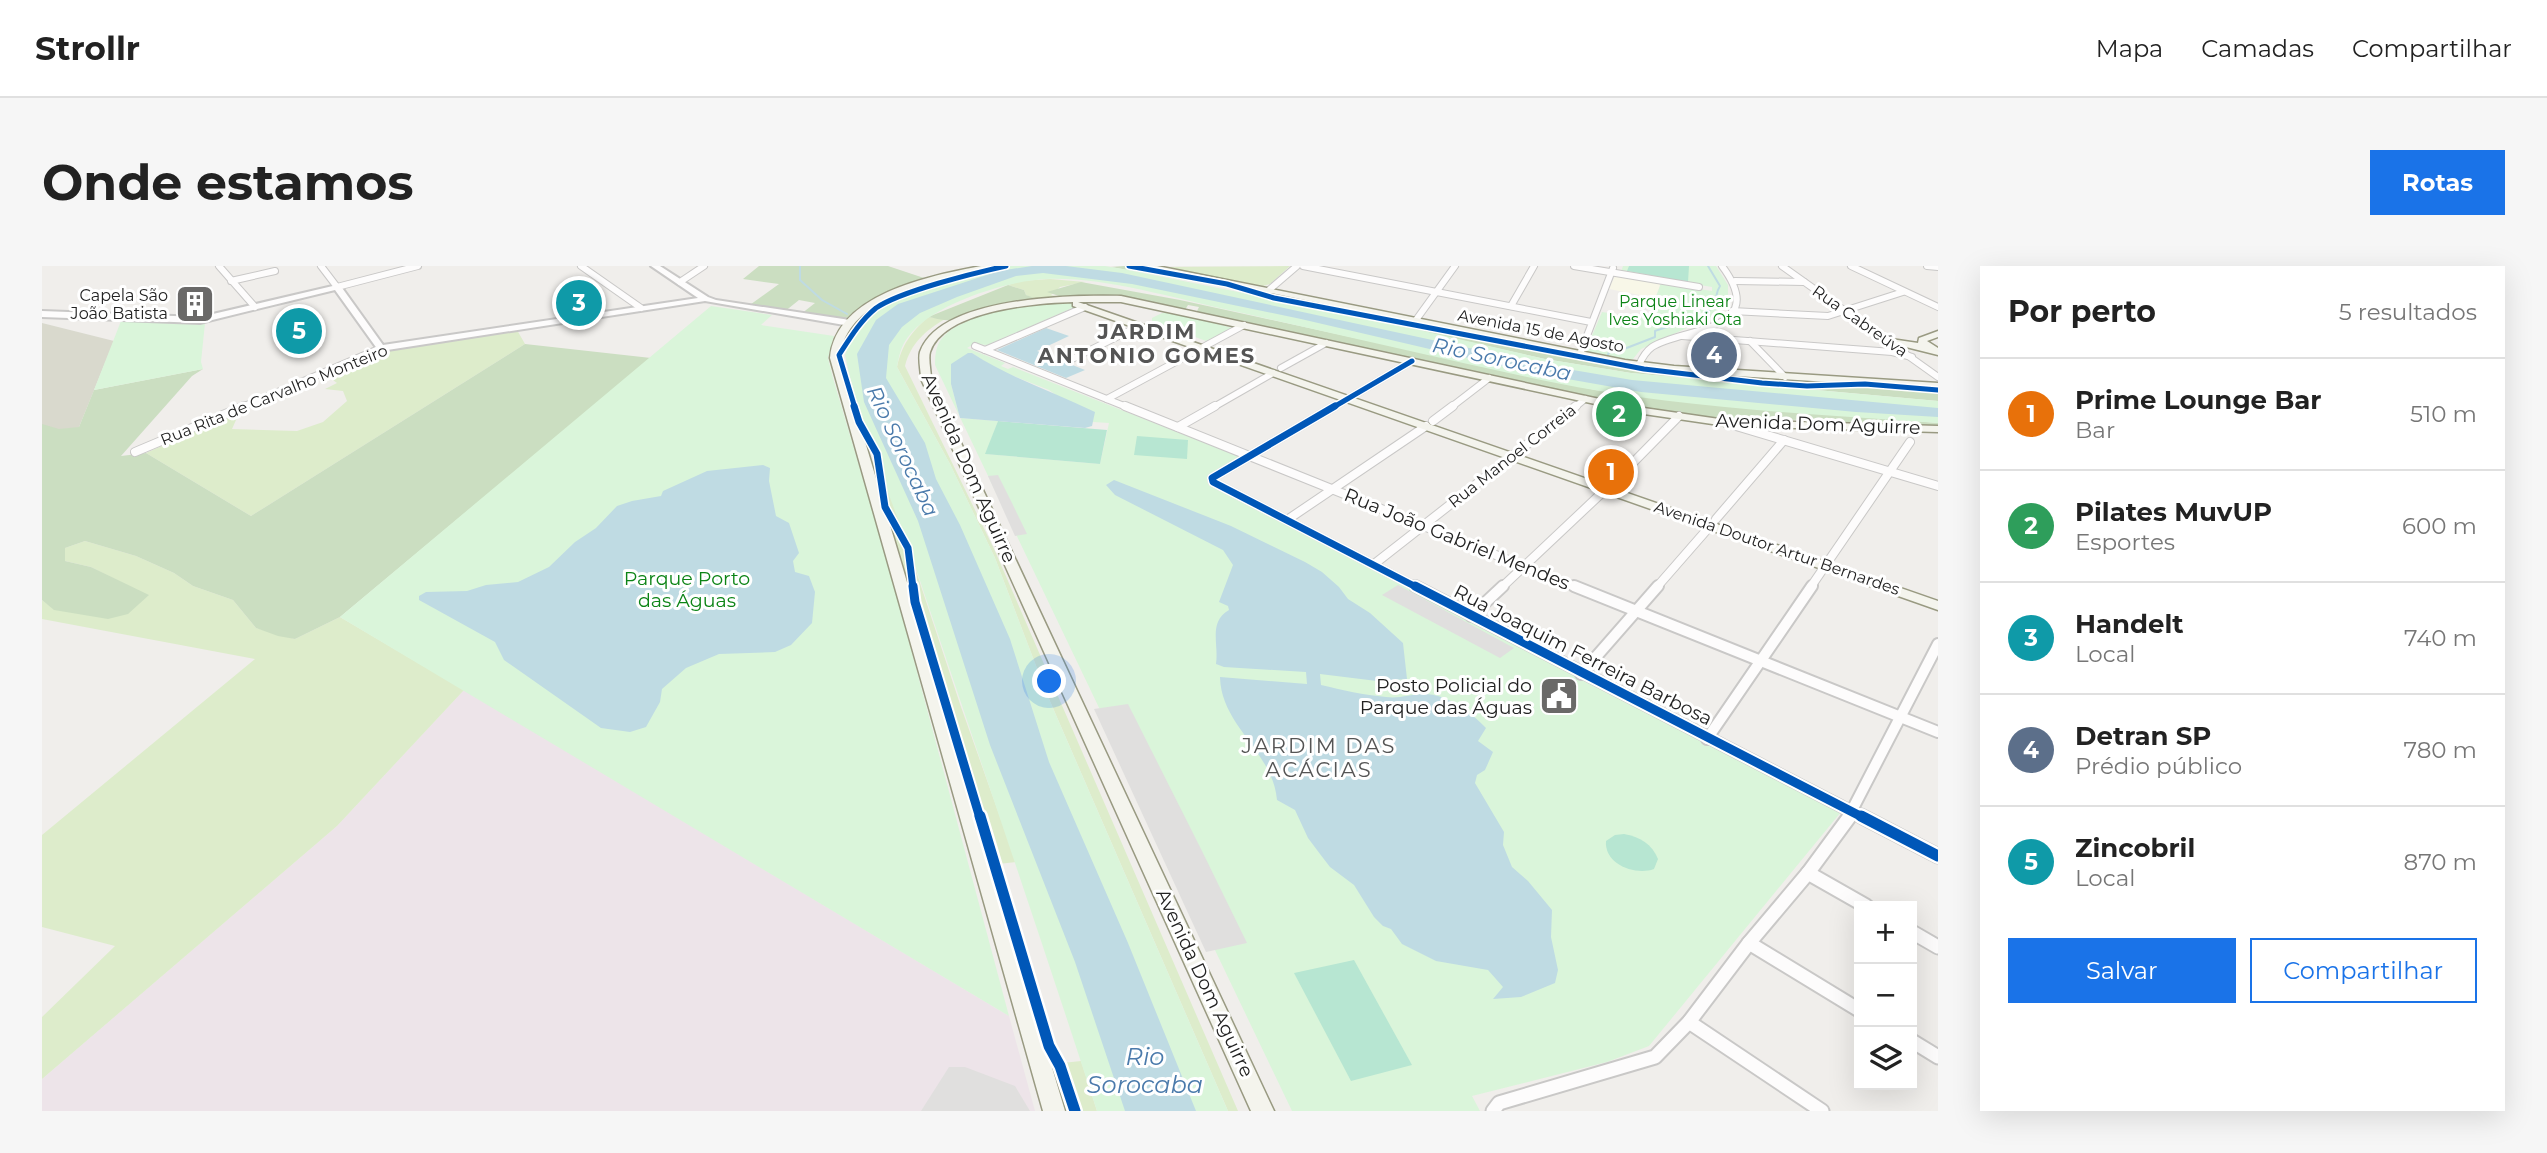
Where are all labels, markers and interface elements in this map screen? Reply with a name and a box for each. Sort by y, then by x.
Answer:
text: Strollr [35,28,140,68]
text: Mapa [2096,34,2163,63]
text: Camadas [2201,34,2314,63]
text: Compartilhar [2352,34,2512,63]
button: Rotas [2370,150,2505,215]
text: Onde estamos [42,153,413,212]
pin: 3 [556,277,602,329]
street label: Rua Cabreúva [1809,281,1911,361]
building icon: Capela São João Batista [174,283,216,325]
place label: Capela São João Batista [70,286,168,323]
park label: Parque Linear Ives Yoshiaki Ota [1608,292,1742,329]
text: Por perto [2008,293,2156,330]
text: 5 resultados [2339,298,2477,326]
pin: 5 [276,305,322,357]
street label: Avenida 15 de Agosto [1456,306,1626,356]
district label: JARDIM ANTONIO GOMES [1037,319,1256,368]
pin: 4 [1691,329,1737,381]
water label: Rio Sorocaba [1430,332,1574,386]
street label: Rua Rita de Carvalho Monteiro [158,341,390,449]
street label: Avenida Dom Aguirre [917,370,1021,566]
water label: Rio Sorocaba [862,382,944,520]
text: Prime Lounge Bar [2075,384,2322,416]
pin: 2 [1596,388,1642,440]
street label: Rua Manoel Correia [1444,400,1580,512]
text: 1 [2026,400,2036,428]
text: 510 m [2410,400,2477,428]
street label: Avenida Dom Aguirre [1715,409,1921,439]
text: Bar [2075,416,2115,444]
pin: 1 [1588,446,1634,498]
street label: Rua João Gabriel Mendes [1341,483,1573,595]
text: Pilates MuvUP [2075,496,2272,528]
street label: Avenida Doutor Artur Bernardes [1652,497,1902,599]
text: 2 [2024,512,2038,540]
text: 600 m [2402,512,2477,540]
text: Esportes [2075,528,2175,556]
park label: Parque Porto das Águas [624,567,750,612]
street label: Rua Joaquim Ferreira Barbosa [1450,580,1716,730]
text: Handelt [2075,608,2184,640]
text: 3 [2024,624,2038,652]
text: 740 m [2404,624,2477,652]
text: Local [2075,640,2136,668]
your location [1032,664,1066,698]
place label: Posto Policial do Parque das Águas [1360,674,1532,719]
public building icon: Posto Policial do Parque das Águas [1538,675,1580,717]
text: Detran SP [2075,720,2211,752]
district label: JARDIM DAS ACÁCIAS [1241,733,1396,782]
text: 4 [2023,736,2039,764]
text: 780 m [2404,736,2477,764]
text: Prédio público [2075,752,2242,780]
text: Zincobril [2075,832,2195,864]
text: 5 [2024,848,2038,876]
text: 870 m [2404,848,2477,876]
text: Local [2075,864,2136,892]
street label: Avenida Dom Aguirre [1151,885,1259,1081]
map controls [1854,901,1917,1090]
button: + [1854,901,1917,964]
button: Salvar [2008,938,2236,1003]
button: Compartilhar [2250,938,2477,1003]
button: − [1854,964,1917,1027]
button: layers [1854,1027,1917,1090]
water label: Rio Sorocaba [1087,1042,1203,1099]

